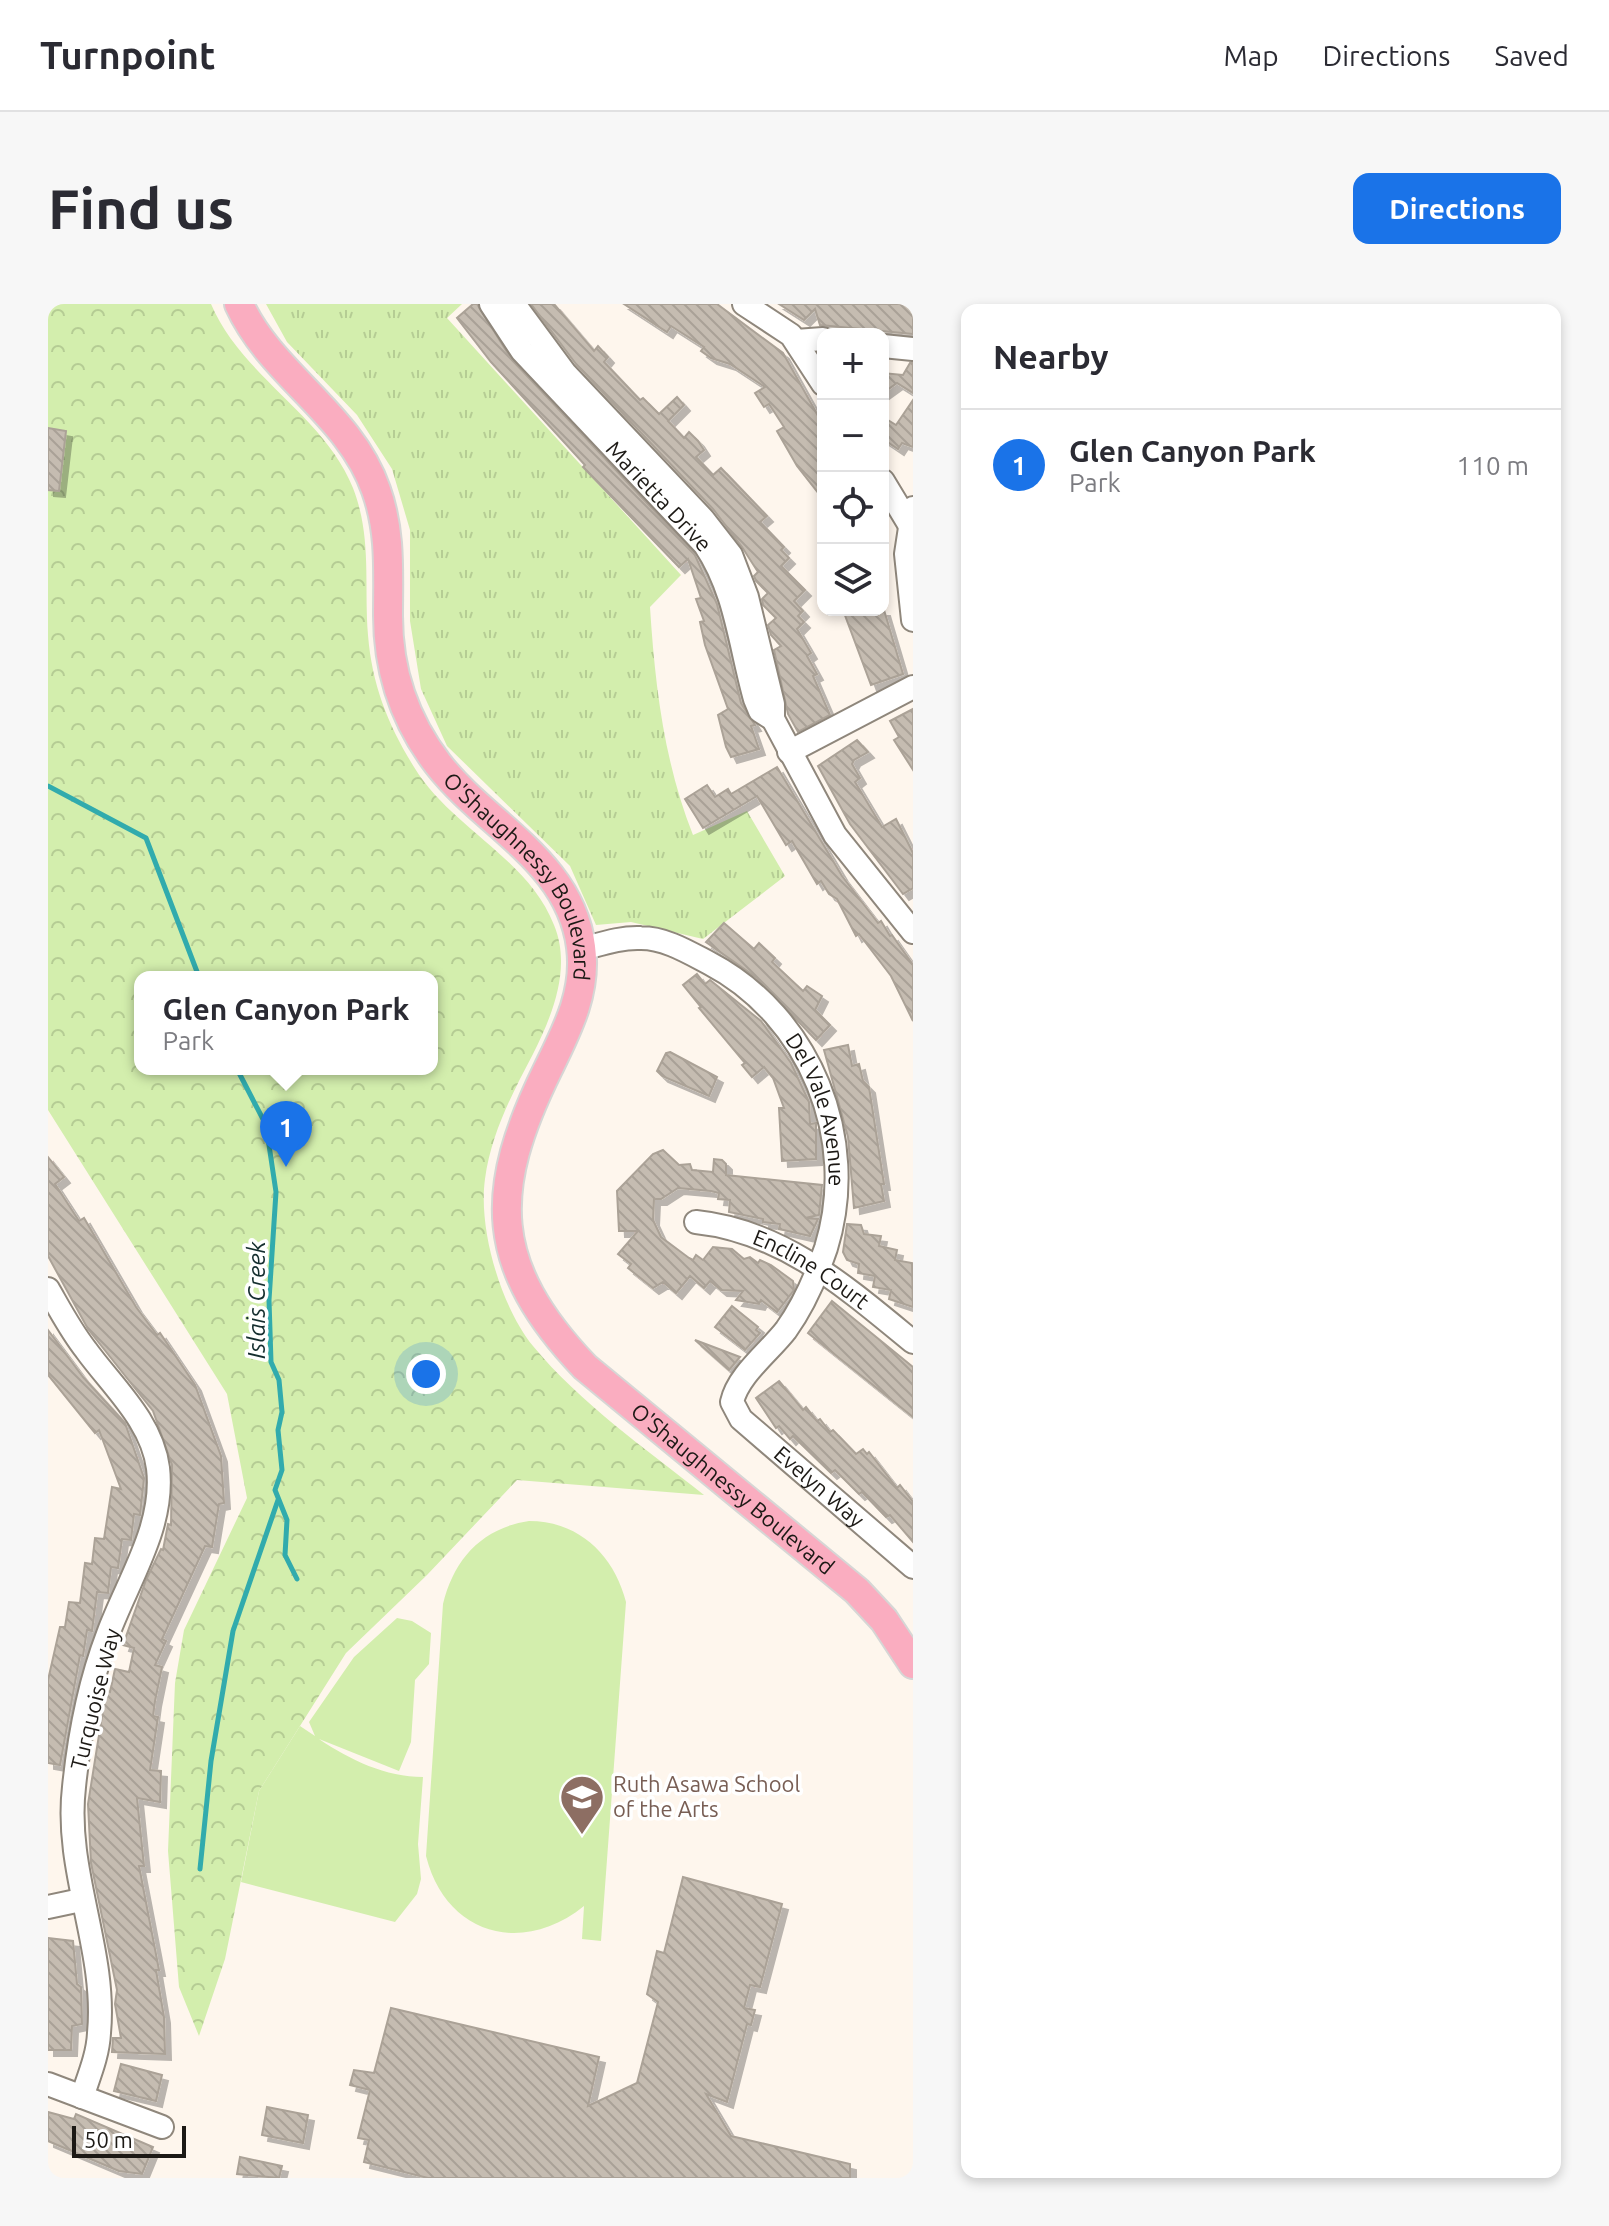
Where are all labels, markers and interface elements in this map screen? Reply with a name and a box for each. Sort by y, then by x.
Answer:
text: Turnpoint [40,34,215,76]
text: Map [1223,40,1279,71]
text: Directions [1323,40,1450,71]
text: Saved [1494,40,1569,71]
button: Directions [1353,173,1561,244]
text: Find us [48,177,234,240]
map controls [817,328,889,616]
button: + [817,328,889,400]
text: Nearby [993,337,1108,375]
button: − [817,400,889,472]
text: Glen Canyon Park [1069,434,1316,468]
street label: Marietta Drive [602,436,717,556]
text: 1 [1012,451,1026,480]
text: 110 m [1457,451,1529,480]
text: Park [1069,468,1121,497]
button: locate [817,472,889,544]
button: layers [817,544,889,616]
street label: O'Shaughnessy Boulevard [439,767,595,982]
popup [134,971,438,1075]
text: Glen Canyon Park [163,992,409,1026]
text: Park [163,1026,214,1055]
street label: Del Vale Avenue [781,1028,850,1186]
pin: 1 [260,1101,312,1167]
street label: Encline Court [750,1224,875,1314]
water label: Islais Creek [243,1240,270,1359]
your location [406,1354,446,1394]
street label: O'Shaughnessy Boulevard [627,1397,840,1579]
street label: Evelyn Way [770,1440,870,1532]
street label: Turquoise Way [65,1625,124,1772]
place label: Ruth Asawa School of the Arts [613,1771,800,1821]
school or university icon: Ruth Asawa School of the Arts [558,1773,606,1836]
scale bar [72,2122,186,2158]
text: 50 m [84,2127,133,2152]

